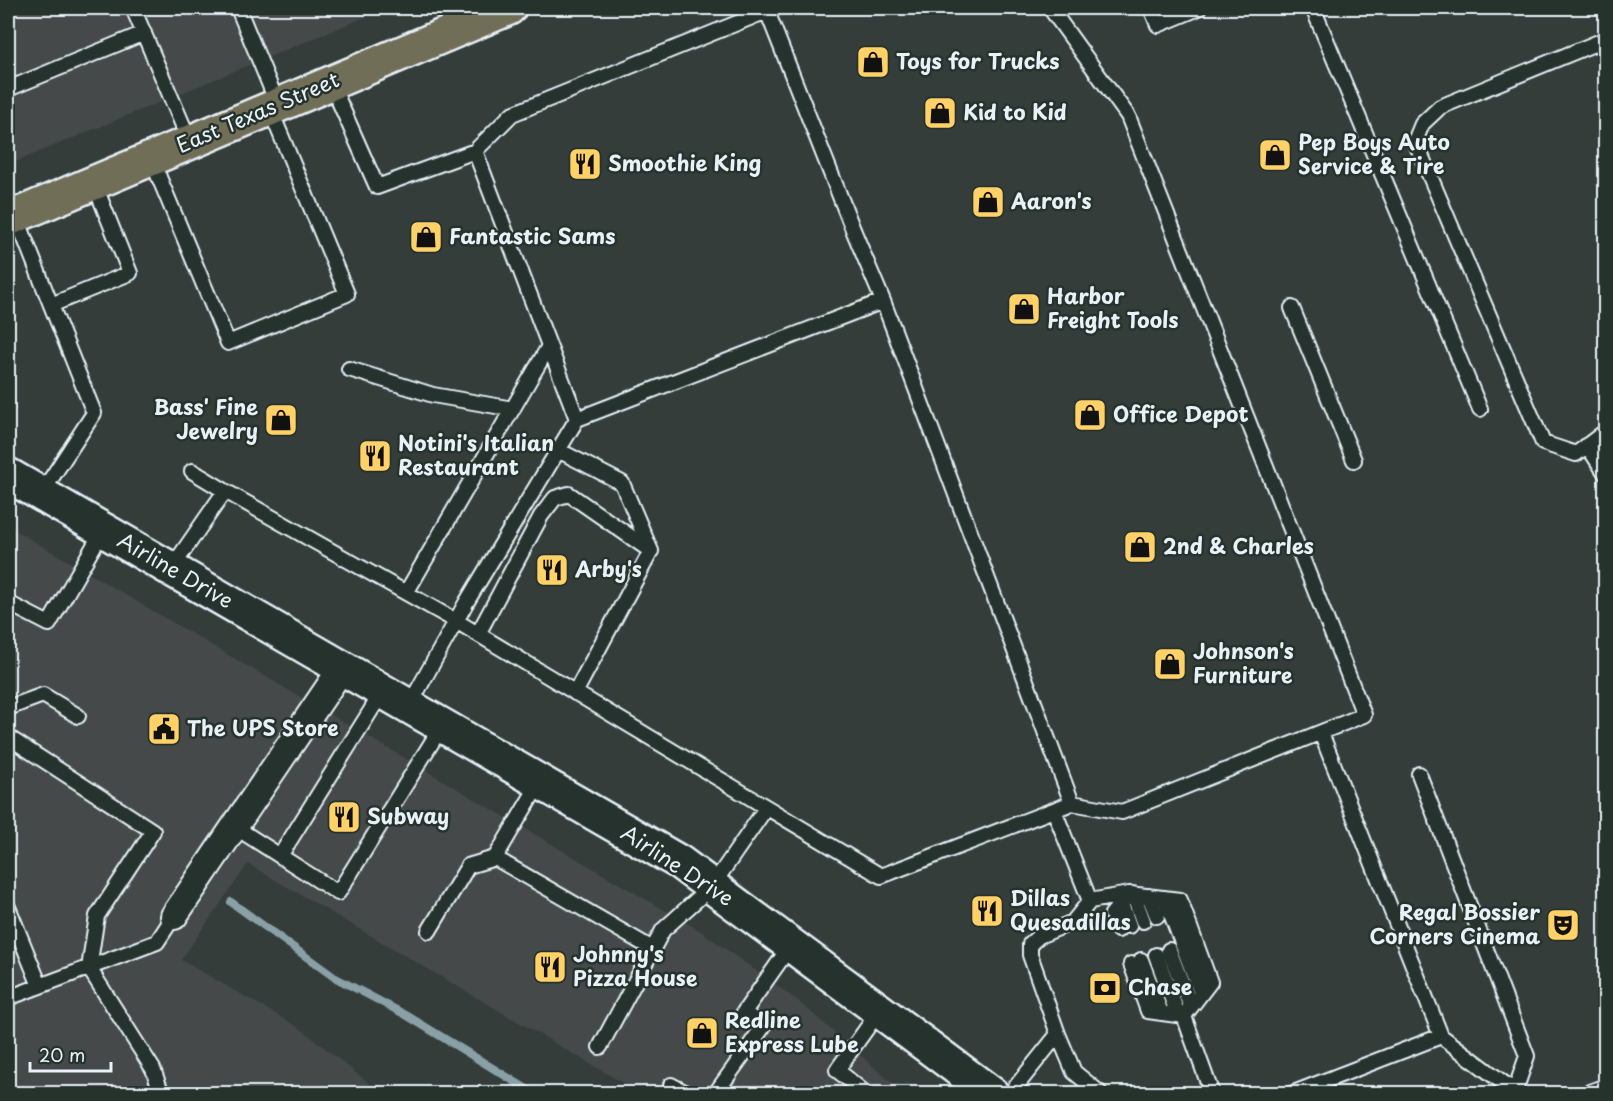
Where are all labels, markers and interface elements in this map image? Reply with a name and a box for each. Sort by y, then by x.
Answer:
shop icon: Toys for Trucks [855,44,891,80]
place label: Toys for Trucks [896,44,1059,76]
street label: East Texas Street [171,62,344,160]
shop icon: Kid to Kid [922,95,958,131]
place label: Kid to Kid [963,95,1067,127]
place label: Pep Boys Auto Service & Tire [1298,125,1450,181]
shop icon: Pep Boys Auto Service & Tire [1257,137,1293,173]
restaurant icon: Smoothie King [567,146,603,182]
place label: Smoothie King [608,146,761,178]
shop icon: Aaron's [970,184,1006,220]
place label: Aaron's [1010,184,1091,216]
shop icon: Fantastic Sams [408,219,444,255]
place label: Fantastic Sams [449,219,615,251]
place label: Harbor Freight Tools [1047,279,1178,335]
shop icon: Harbor Freight Tools [1006,291,1042,327]
place label: Bass' Fine Jewelry [153,390,258,446]
shop icon: Office Depot [1072,397,1108,433]
place label: Office Depot [1113,397,1249,429]
shop icon: Bass' Fine Jewelry [263,402,299,438]
place label: Notini's Italian Restaurant [398,426,554,482]
restaurant icon: Notini's Italian Restaurant [357,438,393,474]
street label: Airline Drive [112,523,240,615]
shop icon: 2nd & Charles [1122,529,1158,565]
place label: 2nd & Charles [1163,529,1314,561]
restaurant icon: Arby's [534,552,570,588]
place label: Arby's [574,552,642,584]
place label: Johnson's Furniture [1193,634,1294,690]
shop icon: Johnson's Furniture [1152,646,1188,682]
public building icon: The UPS Store [146,711,182,747]
place label: The UPS Store [187,711,339,743]
restaurant icon: Subway [326,799,362,835]
place label: Subway [367,799,449,831]
street label: Airline Drive [615,816,741,913]
place label: Dillas Quesadillas [1010,881,1131,937]
restaurant icon: Dillas Quesadillas [969,893,1005,929]
place label: Regal Bossier Corners Cinema [1369,895,1540,951]
theatre icon: Regal Bossier Corners Cinema [1545,907,1581,943]
place label: Johnny's Pizza House [573,937,697,993]
restaurant icon: Johnny's Pizza House [532,949,568,985]
bank icon: Chase [1087,970,1123,1006]
place label: Chase [1128,970,1192,1002]
place label: Redline Express Lube [725,1003,859,1059]
shop icon: Redline Express Lube [684,1015,720,1051]
scale bar [30,1035,111,1073]
text: 20 m [39,1041,85,1068]

